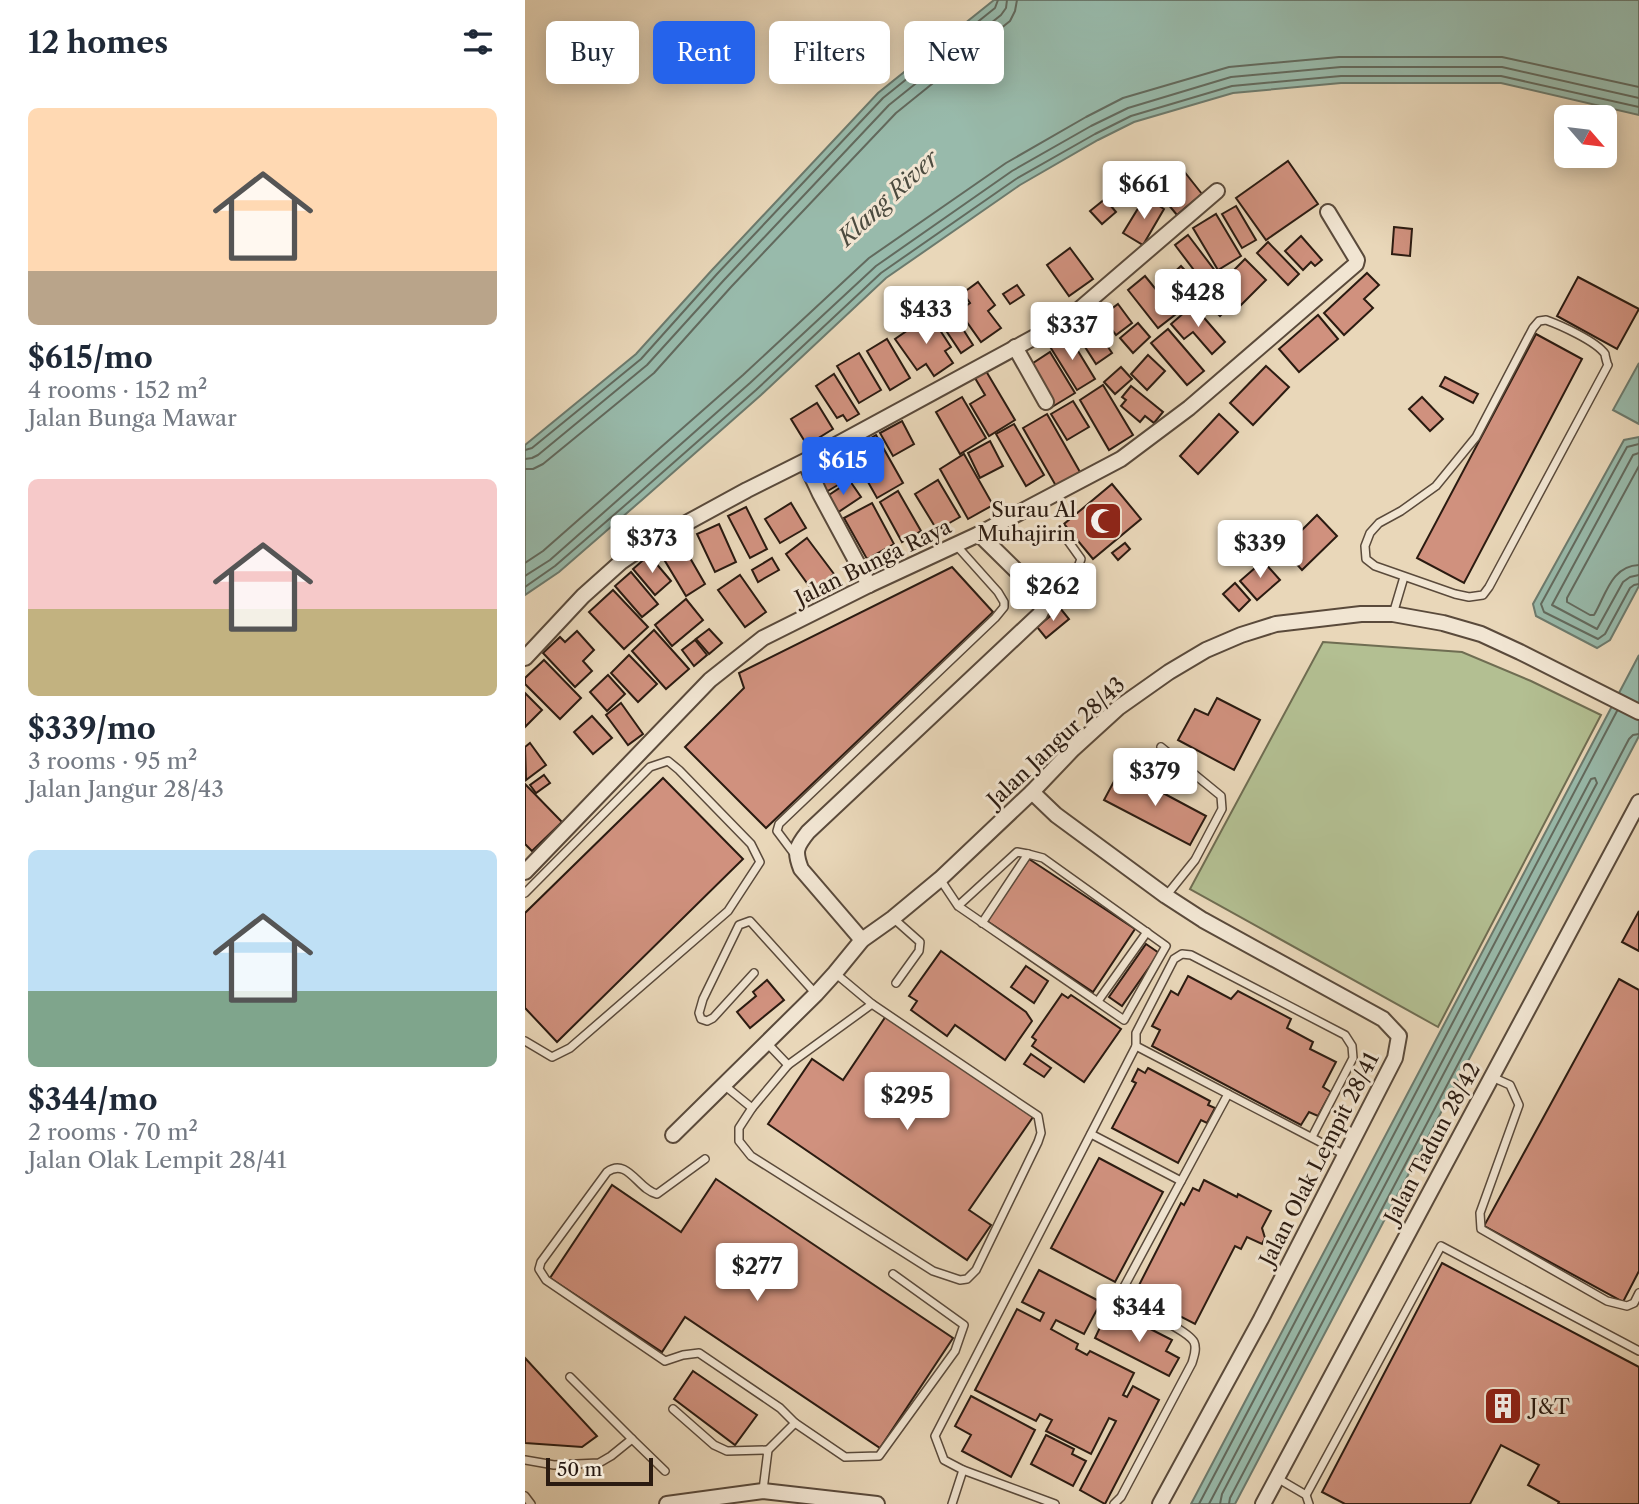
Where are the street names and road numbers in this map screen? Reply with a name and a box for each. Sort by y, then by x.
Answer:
street label: Jalan Bunga Raya [788,513,956,612]
street label: Jalan Jangur 28/43 [980,672,1130,814]
street label: Jalan Olak Lempit 28/41 [1253,1048,1384,1273]
street label: Jalan Tadun 28/42 [1378,1058,1485,1230]

